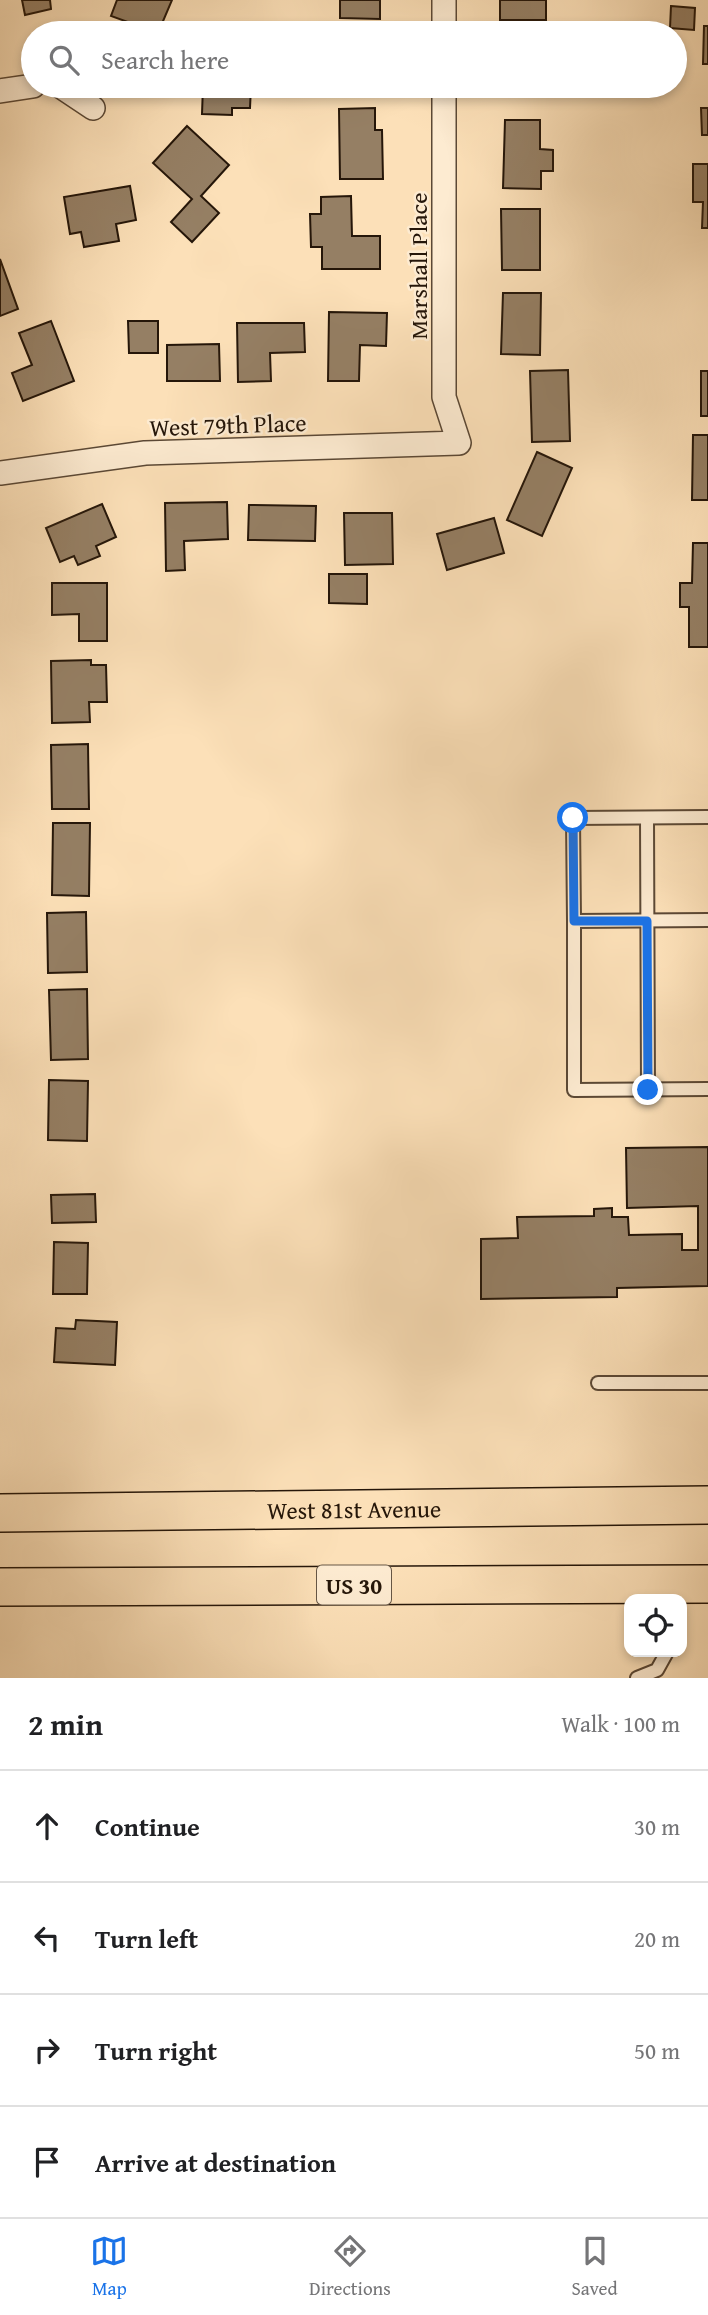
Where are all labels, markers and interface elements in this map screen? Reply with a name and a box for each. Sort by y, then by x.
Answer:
search box [21,21,687,98]
text: Search here [101,40,229,79]
icon: search [45,41,83,79]
street label: Marshall Place [401,193,436,339]
street label: West 79th Place [149,405,307,445]
route start [557,802,588,833]
route end [632,1074,663,1105]
street label: West 81st Avenue [267,1491,441,1527]
road number: US 30 [317,1566,391,1604]
map controls [624,1594,687,1657]
button: locate [624,1594,687,1657]
text: 2 min [28,1702,103,1746]
text: Walk · 100 m [561,1707,680,1740]
icon: ahead [28,1807,66,1845]
text: Continue [95,1807,200,1846]
text: 30 m [634,1810,680,1843]
icon: left [28,1919,66,1957]
text: Turn left [95,1919,198,1958]
text: 20 m [634,1922,680,1955]
icon: right [28,2031,66,2069]
text: Turn right [95,2031,217,2070]
text: 50 m [634,2034,680,2067]
icon: arrive [28,2143,66,2181]
text: Arrive at destination [95,2143,336,2182]
tab: Map [90,2232,128,2302]
tab: Directions [309,2232,391,2302]
tab: Saved [572,2232,618,2302]

